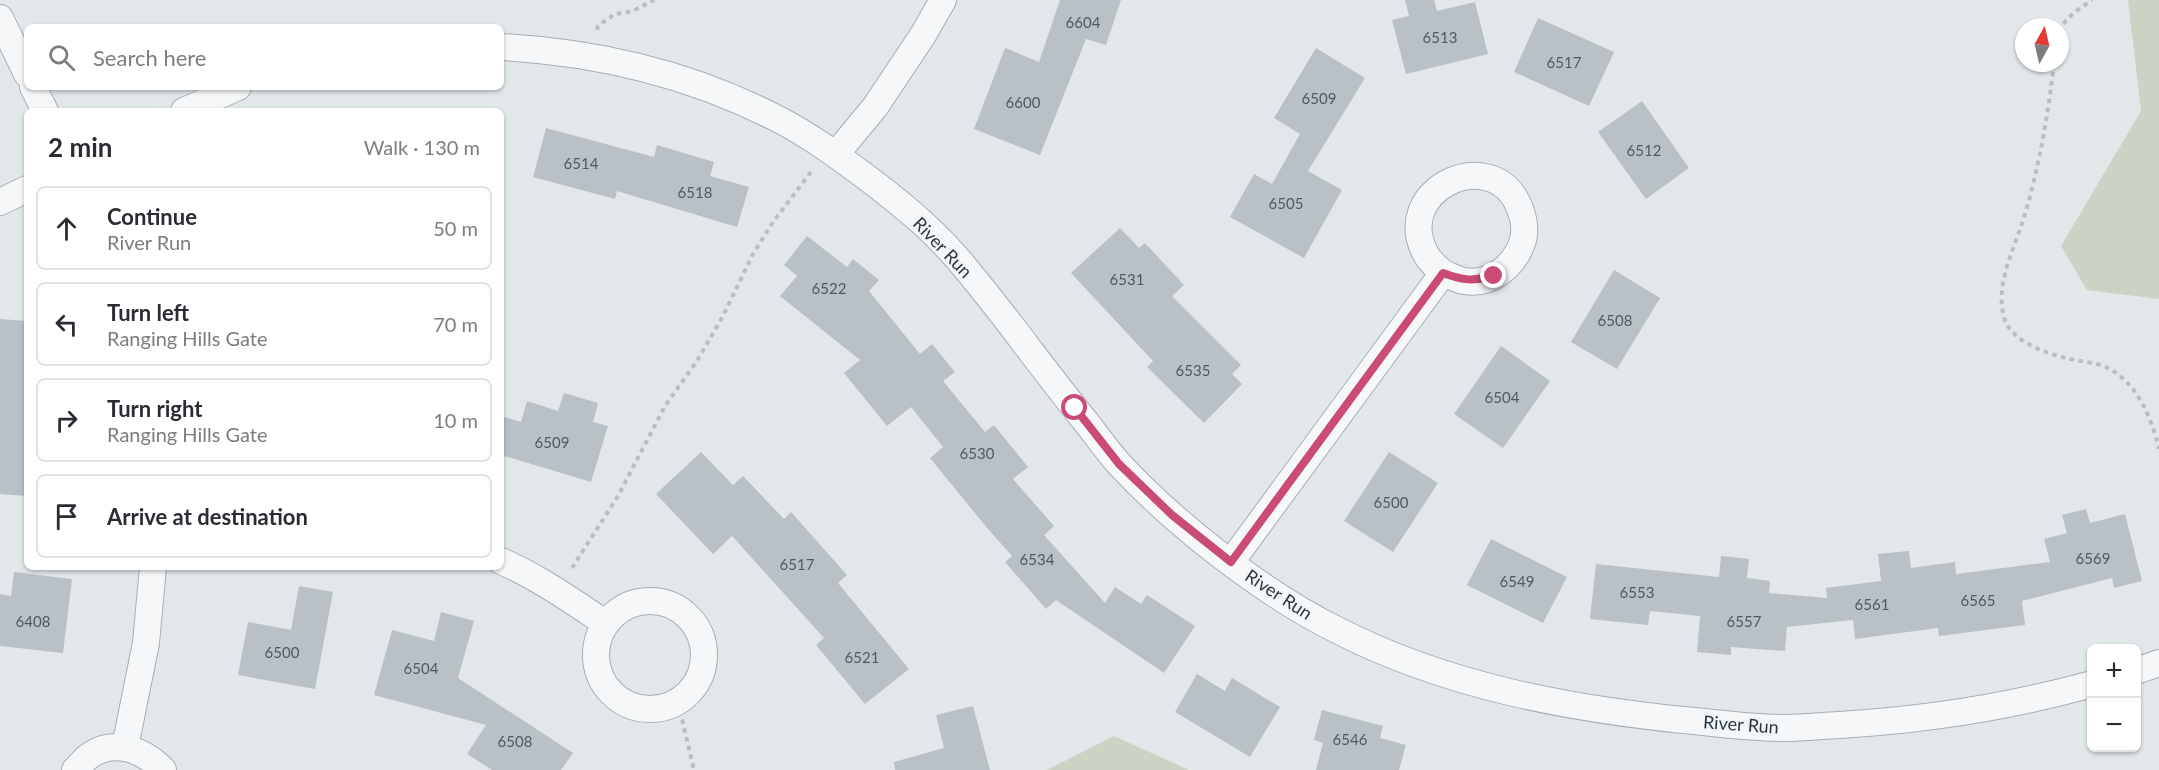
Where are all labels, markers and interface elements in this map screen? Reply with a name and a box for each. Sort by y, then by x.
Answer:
house number: 6604 [1066,13,1101,31]
north arrow [2015,18,2069,72]
search box [24,24,504,90]
house number: 6513 [1423,28,1457,46]
icon: search [45,41,78,74]
text: Search here [93,44,206,71]
house number: 6517 [1547,53,1582,71]
house number: 6509 [1302,89,1336,107]
house number: 6600 [1006,93,1041,111]
text: 2 min [48,131,112,163]
text: Walk · 130 m [364,135,480,159]
house number: 6512 [1627,141,1661,159]
house number: 6514 [564,154,599,172]
house number: 6518 [678,183,712,201]
house number: 6505 [1269,194,1303,212]
text: Continue [107,203,197,230]
icon: ahead [50,212,83,245]
street label: River Run [909,212,977,282]
text: 50 m [433,216,478,240]
text: River Run [107,230,191,254]
route end [1480,262,1506,288]
house number: 6531 [1110,270,1144,288]
house number: 6522 [812,279,846,297]
text: Turn left [107,299,189,326]
icon: left [50,308,83,341]
house number: 6508 [1598,311,1632,329]
text: 70 m [433,312,478,336]
text: Ranging Hills Gate [107,326,268,350]
house number: 6535 [1176,361,1210,379]
house number: 6504 [1485,388,1520,406]
route start [1061,394,1087,420]
text: Turn right [107,395,202,422]
icon: right [50,404,83,437]
text: 10 m [433,408,478,432]
text: Ranging Hills Gate [107,422,268,446]
house number: 6509 [535,433,569,451]
house number: 6530 [960,444,995,462]
house number: 6500 [1374,493,1409,511]
icon: arrive [50,500,83,533]
text: Arrive at destination [107,503,308,530]
house number: 6569 [2076,549,2110,567]
house number: 6534 [1020,550,1055,568]
house number: 6517 [780,555,815,573]
street label: River Run [1241,564,1317,624]
house number: 6549 [1500,572,1534,590]
house number: 6553 [1620,583,1654,601]
house number: 6565 [1961,591,1995,609]
house number: 6561 [1855,595,1889,613]
house number: 6408 [16,612,50,630]
house number: 6557 [1727,612,1762,630]
house number: 6500 [265,643,300,661]
map controls [2087,644,2141,752]
button: + [2087,644,2141,698]
house number: 6521 [845,648,879,666]
house number: 6504 [404,659,439,677]
button: − [2087,698,2141,752]
street label: River Run [1702,710,1780,738]
house number: 6546 [1333,730,1368,748]
house number: 6508 [498,732,532,750]

